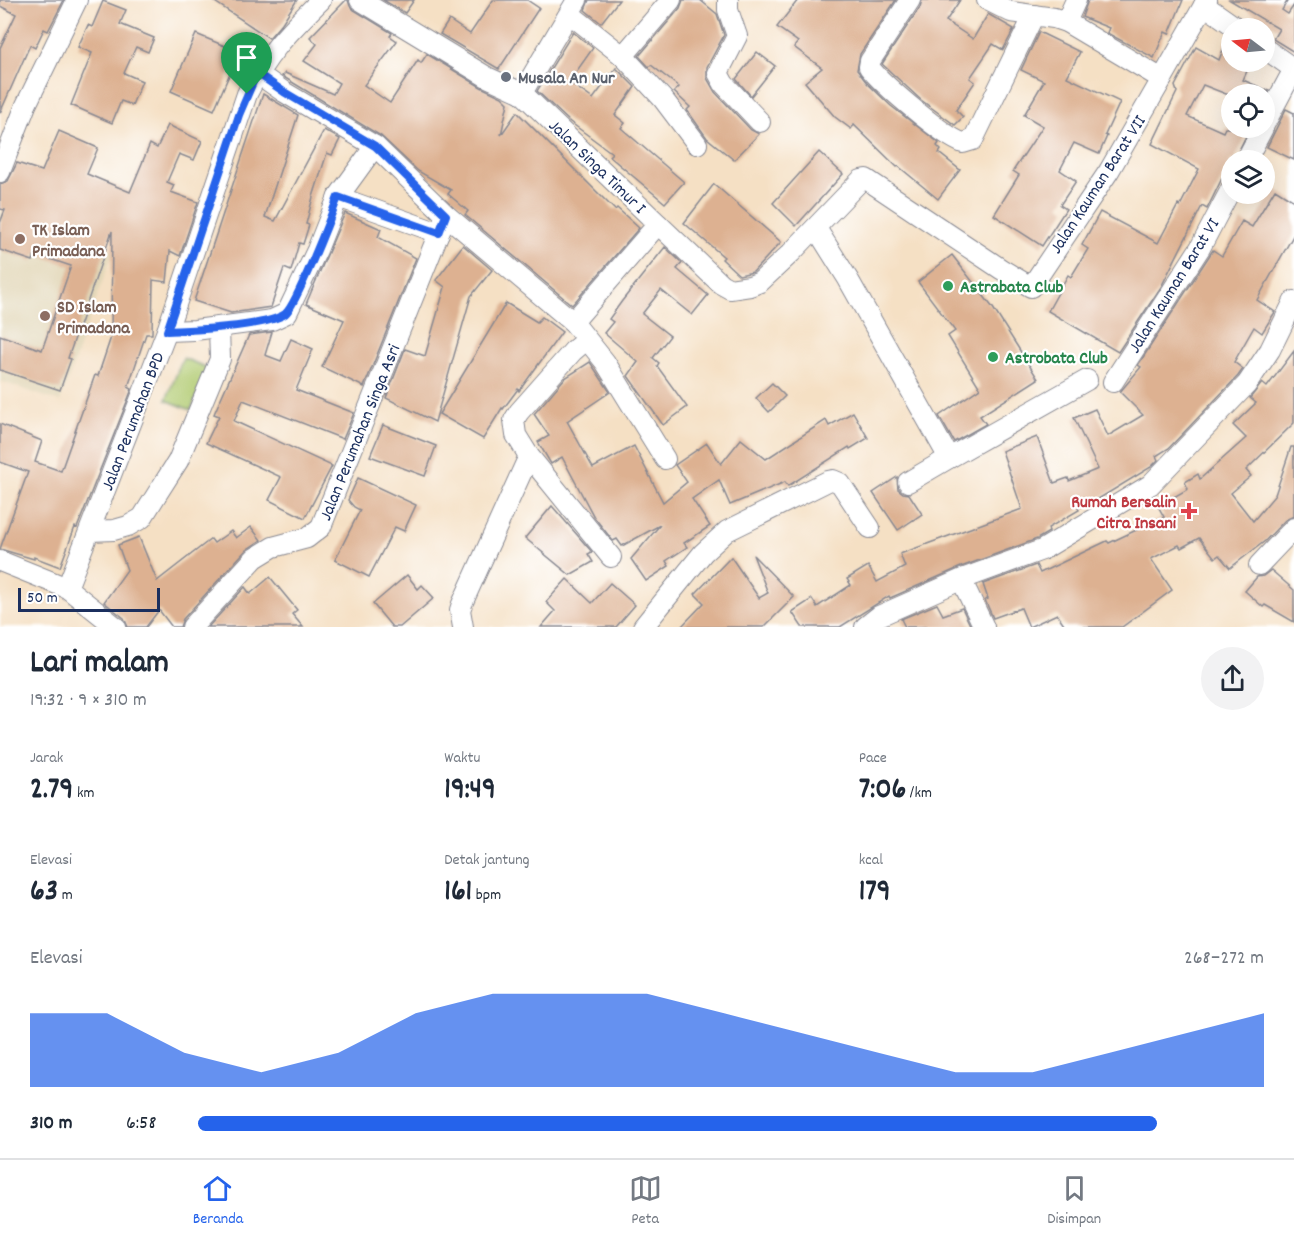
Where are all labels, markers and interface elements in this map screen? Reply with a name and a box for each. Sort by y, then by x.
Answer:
north arrow [1221,18,1275,72]
map controls [1221,18,1275,204]
pin [221,32,272,94]
icon: arrive [230,41,263,74]
place label: Musala An Nur [518,67,615,92]
marker: Musala An Nur [499,70,513,84]
button: locate [1221,84,1275,138]
street label: Jalan Kauman Barat VII [1045,111,1154,260]
street label: Jalan Singa Timur I [542,115,651,221]
button: layers [1221,150,1275,204]
street label: Jalan Kauman Barat VI [1123,214,1227,359]
place label: TK Islam Primadana [32,219,105,265]
marker: TK Islam Primadana [13,232,27,246]
place label: Astrabata Club [960,276,1064,301]
marker: Astrabata Club [941,279,955,293]
place label: SD Islam Primadana [57,296,130,342]
marker: SD Islam Primadana [38,309,52,323]
street label: Jalan Perumahan Singa Asri [315,341,408,525]
place label: Astrobata Club [1005,347,1108,372]
street label: Jalan Perumahan BPD [96,349,172,495]
marker: Astrobata Club [986,350,1000,364]
place label: Rumah Bersalin Citra Insani [1071,491,1177,537]
marker: Rumah Bersalin Citra Insani [1180,502,1198,520]
scale bar [18,585,160,612]
text: 50 m [27,587,58,610]
text: Lari malam [30,641,169,688]
button: share [1201,647,1264,710]
text: 19:32 · 9 × 310 m [30,687,147,715]
text: Jarak [30,747,63,770]
text: Waktu [444,747,480,770]
text: Pace [859,747,887,770]
text: 2.79 [30,770,73,813]
text: 19:49 [444,770,496,813]
text: 7:06 [859,770,906,813]
text: km [73,782,95,805]
text: /km [906,782,932,805]
text: Elevasi [30,849,72,872]
text: Detak jantung [444,849,530,872]
text: kcal [859,849,883,872]
text: 63 [30,872,58,915]
text: 161 [444,872,472,915]
text: 179 [859,872,890,915]
text: m [58,884,73,907]
text: bpm [472,884,501,907]
text: Elevasi [30,945,82,973]
text: 268–272 m [1184,945,1264,973]
text: 310 m [30,1110,72,1138]
text: 6:58 [126,1110,156,1138]
tab: Beranda [193,1172,243,1231]
tab: Peta [629,1172,662,1231]
tab: Disimpan [1047,1172,1101,1231]

